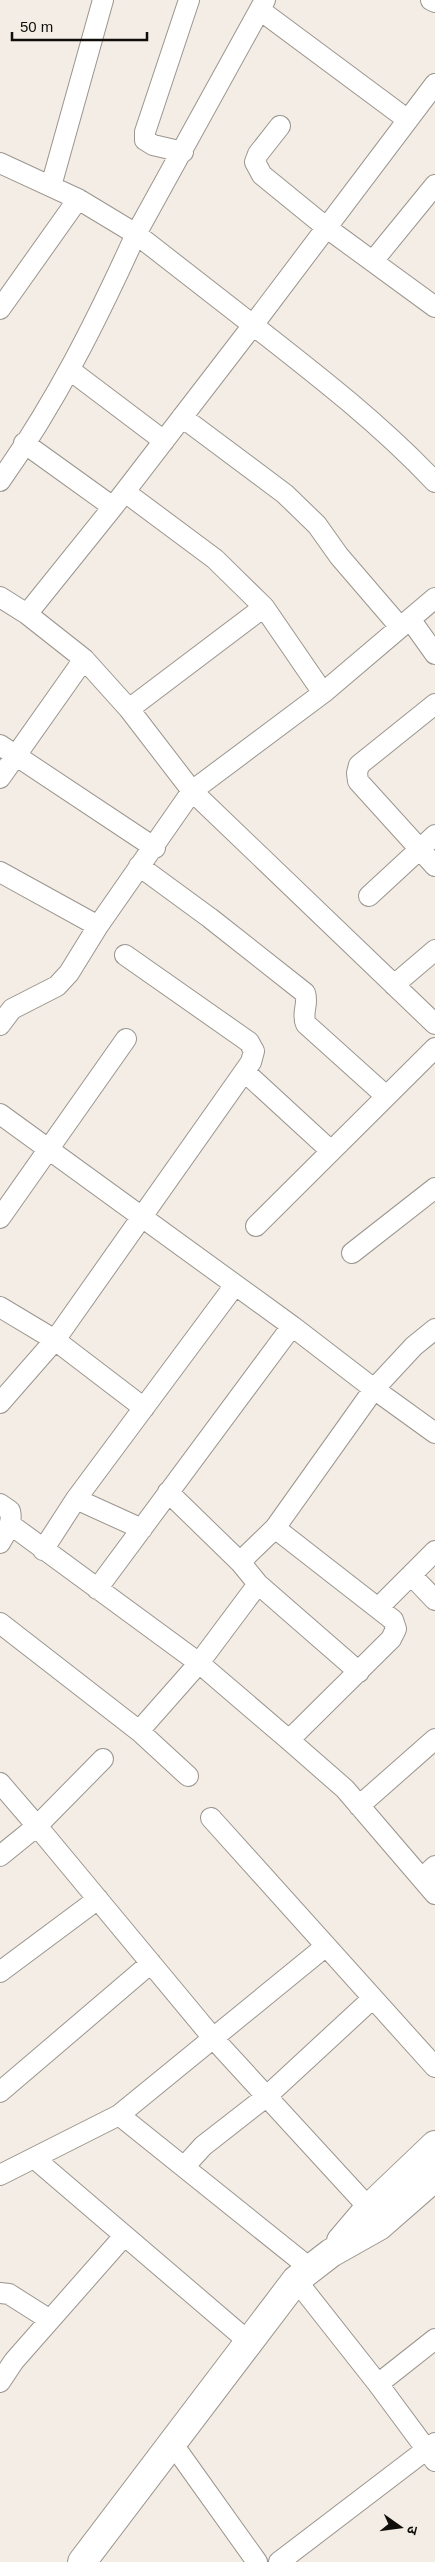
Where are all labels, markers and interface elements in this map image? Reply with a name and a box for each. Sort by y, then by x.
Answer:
scale bar [12,10,148,42]
text: 50 m [20,18,53,35]
north arrow [375,2502,425,2552]
text: उ [404,2524,421,2537]

